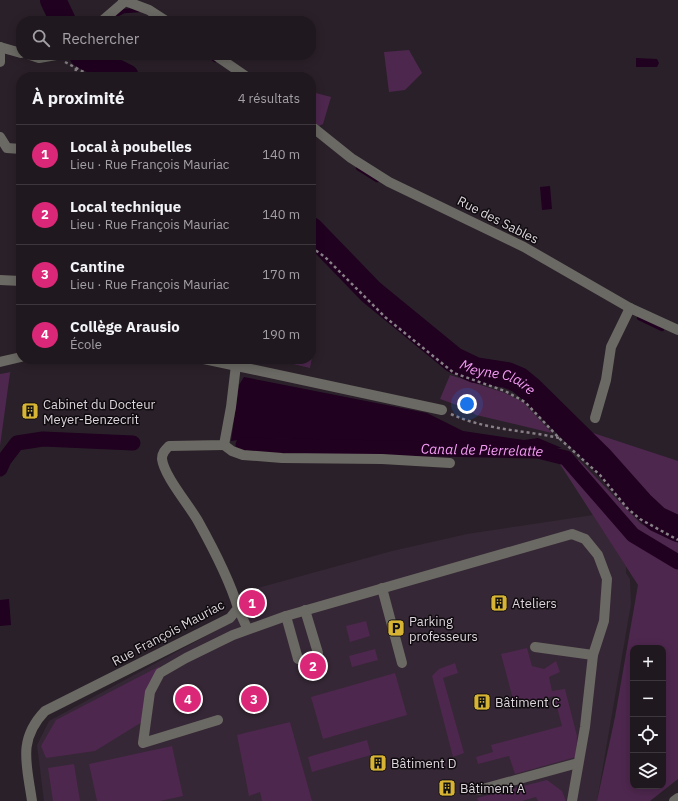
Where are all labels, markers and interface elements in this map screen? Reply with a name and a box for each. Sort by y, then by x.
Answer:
search box [16,16,316,60]
icon: search [30,27,52,49]
text: Rechercher [62,29,139,48]
text: À proximité [32,87,125,109]
text: 4 résultats [238,90,300,107]
text: Local à poubelles [70,137,192,156]
text: 1 [41,146,49,163]
text: 140 m [262,146,300,163]
text: Lieu · Rue François Mauriac [70,156,229,173]
street label: Rue des Sables [454,192,542,248]
text: Local technique [70,197,181,216]
text: 2 [41,206,49,223]
text: 140 m [262,206,300,223]
text: Lieu · Rue François Mauriac [70,216,229,233]
text: Cantine [70,257,125,276]
text: 3 [41,266,49,283]
text: 170 m [262,266,300,283]
text: Lieu · Rue François Mauriac [70,276,229,293]
text: Collège Arausio [70,317,180,336]
text: 4 [41,326,49,343]
text: 190 m [262,326,300,343]
text: École [70,336,102,353]
water label: Meyne Claire [457,355,539,398]
your location [457,394,477,414]
place label: Cabinet du Docteur Meyer-Benzecrit [43,396,156,428]
building icon: Cabinet du Docteur Meyer-Benzecrit [20,401,40,421]
water label: Canal de Pierrelatte [421,440,545,461]
pin: 1 [239,588,265,618]
building icon: Ateliers [489,593,509,613]
place label: Ateliers [512,595,557,612]
street label: Rue François Mauriac [109,596,227,670]
place label: Parking professeurs [409,613,478,645]
parking icon: Parking professeurs [386,618,406,638]
map controls [630,645,666,789]
button: + [630,645,666,681]
pin: 2 [300,651,326,681]
button: − [630,681,666,717]
pin: 4 [175,684,201,714]
pin: 3 [241,684,267,714]
building icon: Bâtiment C [472,692,492,712]
place label: Bâtiment C [495,694,560,711]
button: locate [630,717,666,753]
building icon: Bâtiment D [368,753,388,773]
button: layers [630,753,666,789]
place label: Bâtiment D [391,755,456,772]
building icon: Bâtiment A [437,778,457,798]
place label: Bâtiment A [460,780,526,797]

